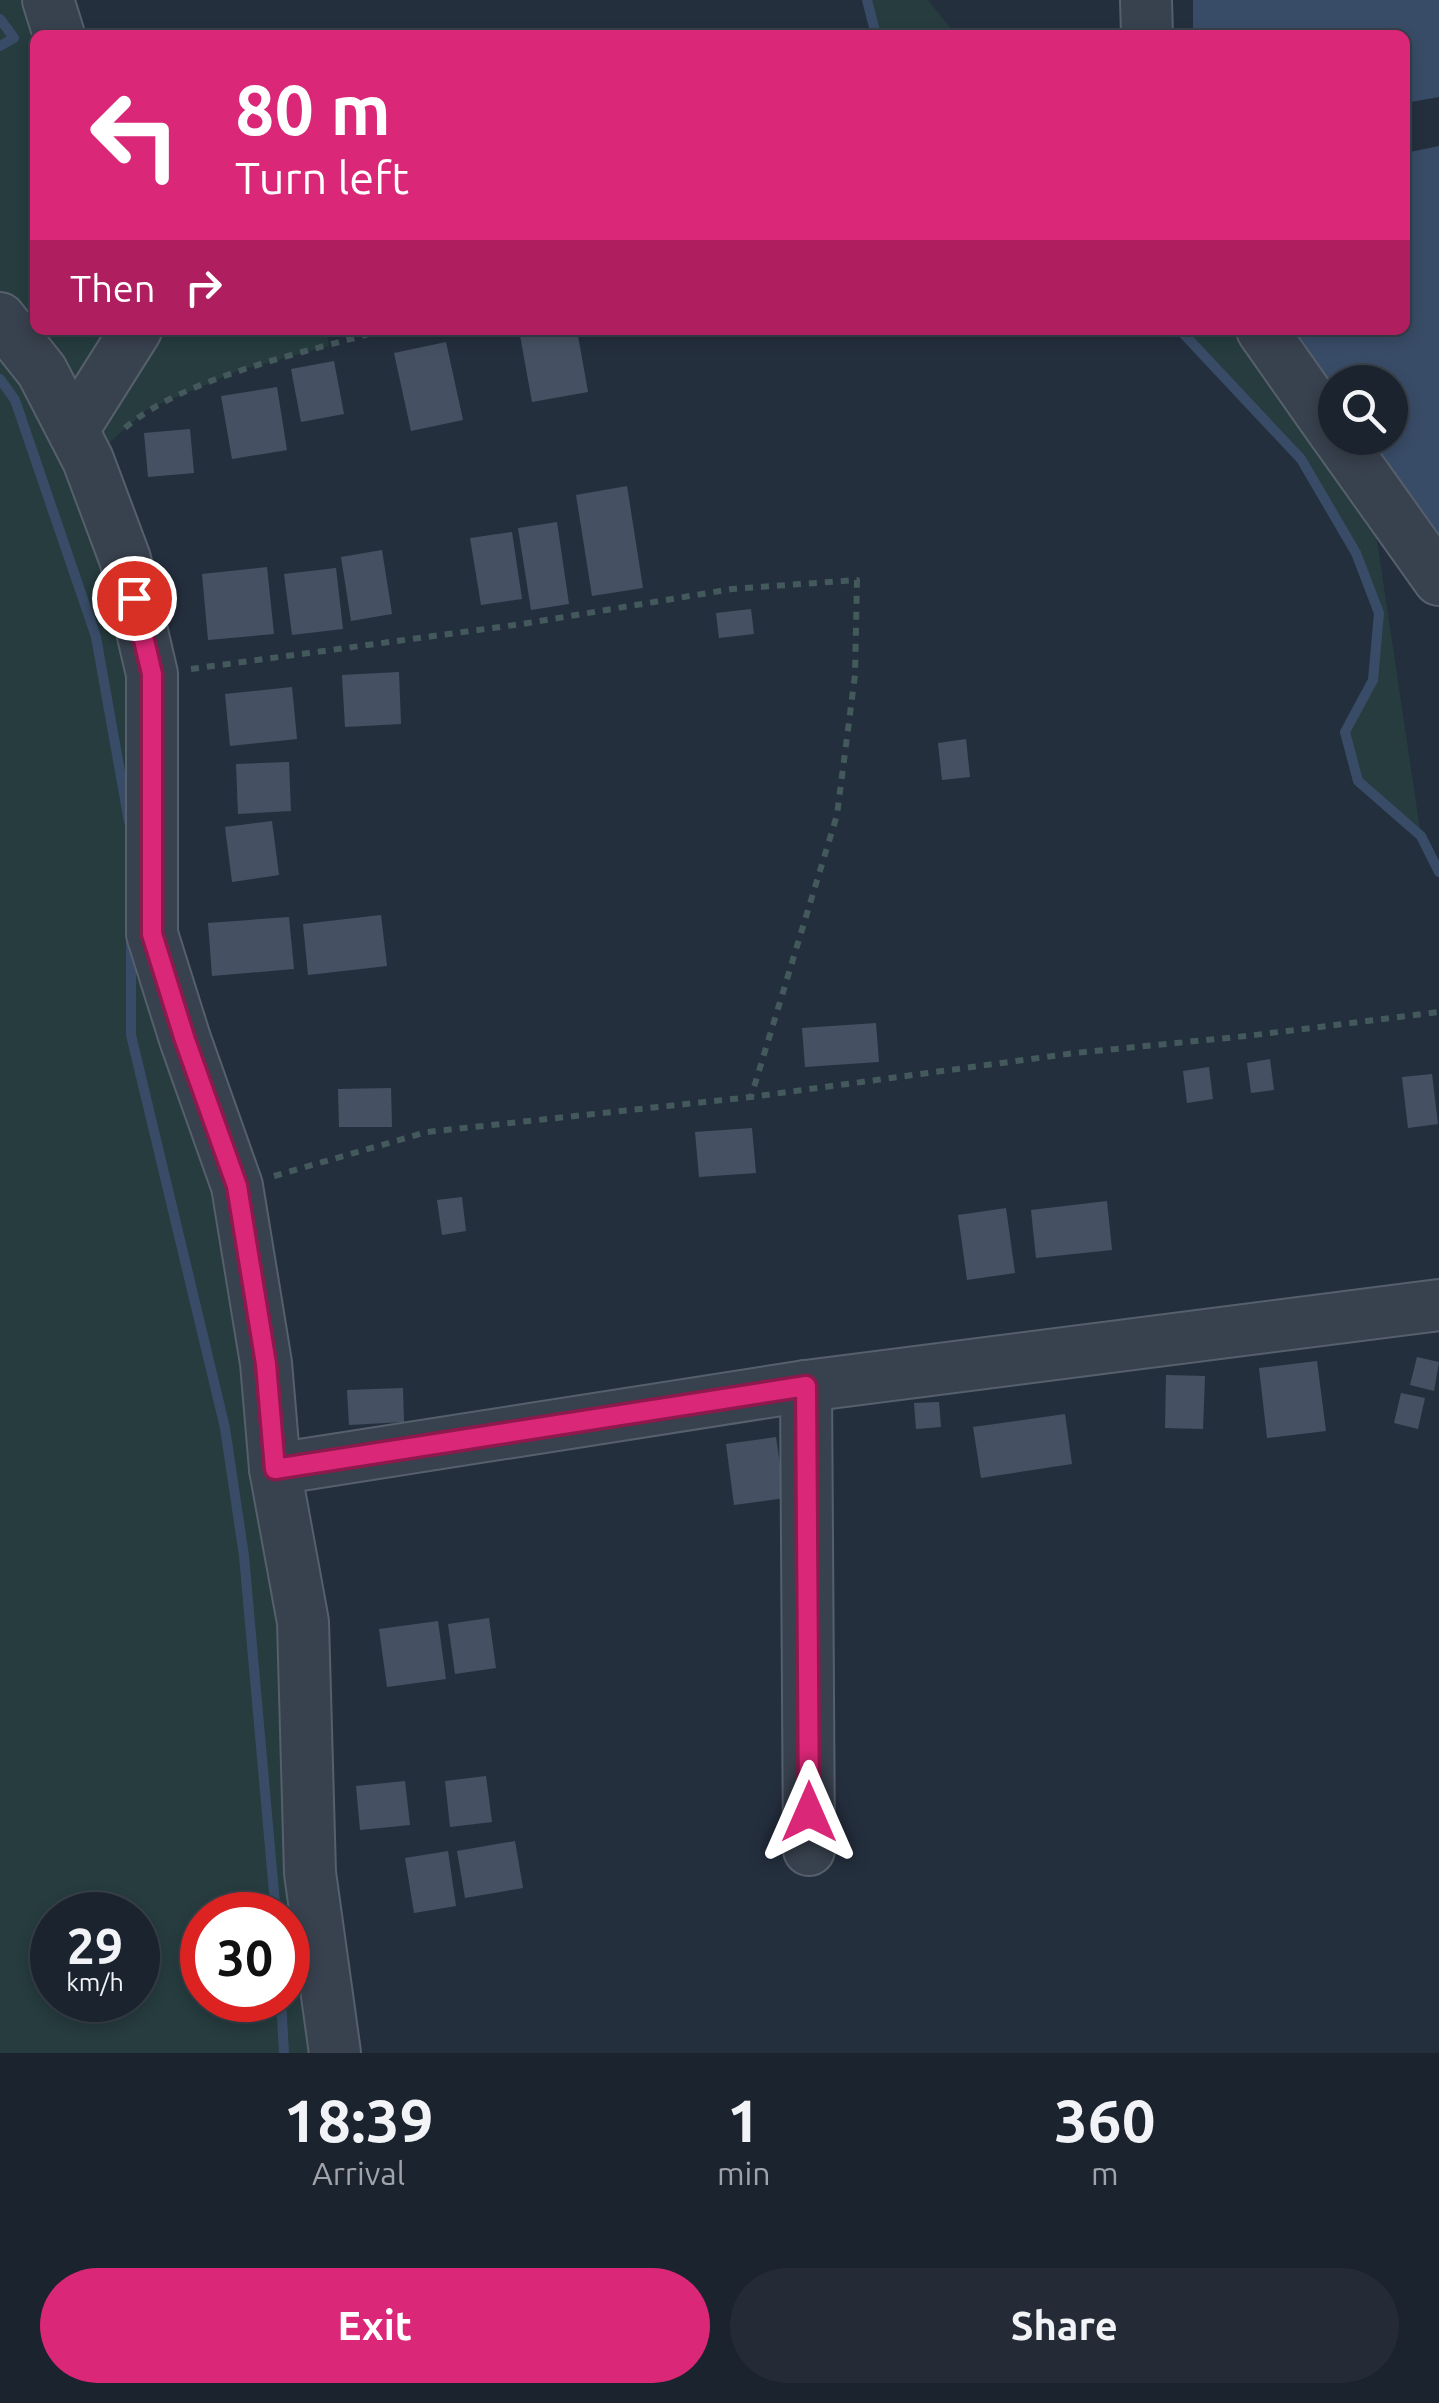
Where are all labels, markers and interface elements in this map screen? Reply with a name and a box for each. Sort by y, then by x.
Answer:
icon: left [70,70,200,200]
text: 80 m [235,70,391,148]
text: Turn left [235,152,409,203]
icon: right [176,260,231,315]
text: Then [70,267,156,309]
map controls [1318,365,1408,455]
button: search [1318,365,1408,455]
pin [92,556,177,641]
icon: arrive [107,571,162,626]
position arrow [757,1760,861,1864]
speed limit sign: 30 [180,1892,310,2022]
text: 29 [67,1917,123,1973]
text: km/h [66,1968,124,1996]
text: 18:39 [283,2086,434,2153]
text: 1 [727,2086,761,2153]
text: 360 [1054,2086,1156,2153]
text: Arrival [312,2155,405,2191]
text: min [717,2155,771,2191]
text: m [1091,2155,1119,2191]
button: Exit [40,2268,710,2383]
button: Share [730,2268,1399,2383]

